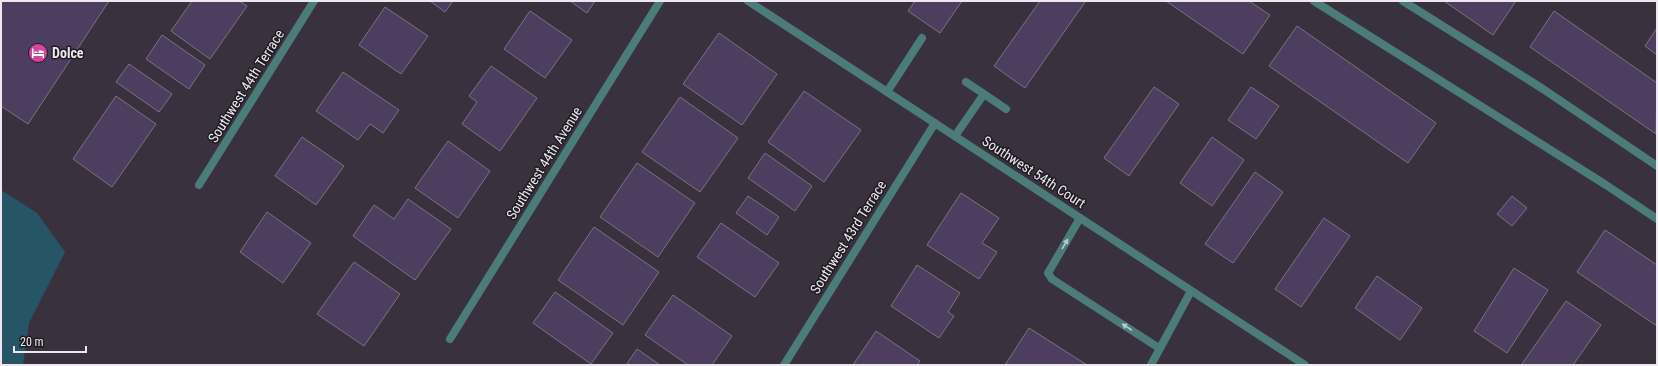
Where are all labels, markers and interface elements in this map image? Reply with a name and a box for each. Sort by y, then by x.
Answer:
street label: Southwest 44th Terrace [205,26,288,145]
hotel icon: Dolce [27,42,49,64]
place label: Dolce [52,45,84,61]
street label: Southwest 44th Avenue [503,103,585,222]
street label: Southwest 54th Court [979,133,1089,211]
street label: Southwest 43rd Terrace [807,177,890,297]
one-way arrow [1061,238,1068,250]
one-way arrow [1121,324,1133,331]
scale bar [14,328,86,354]
text: 20 m [20,335,44,349]

